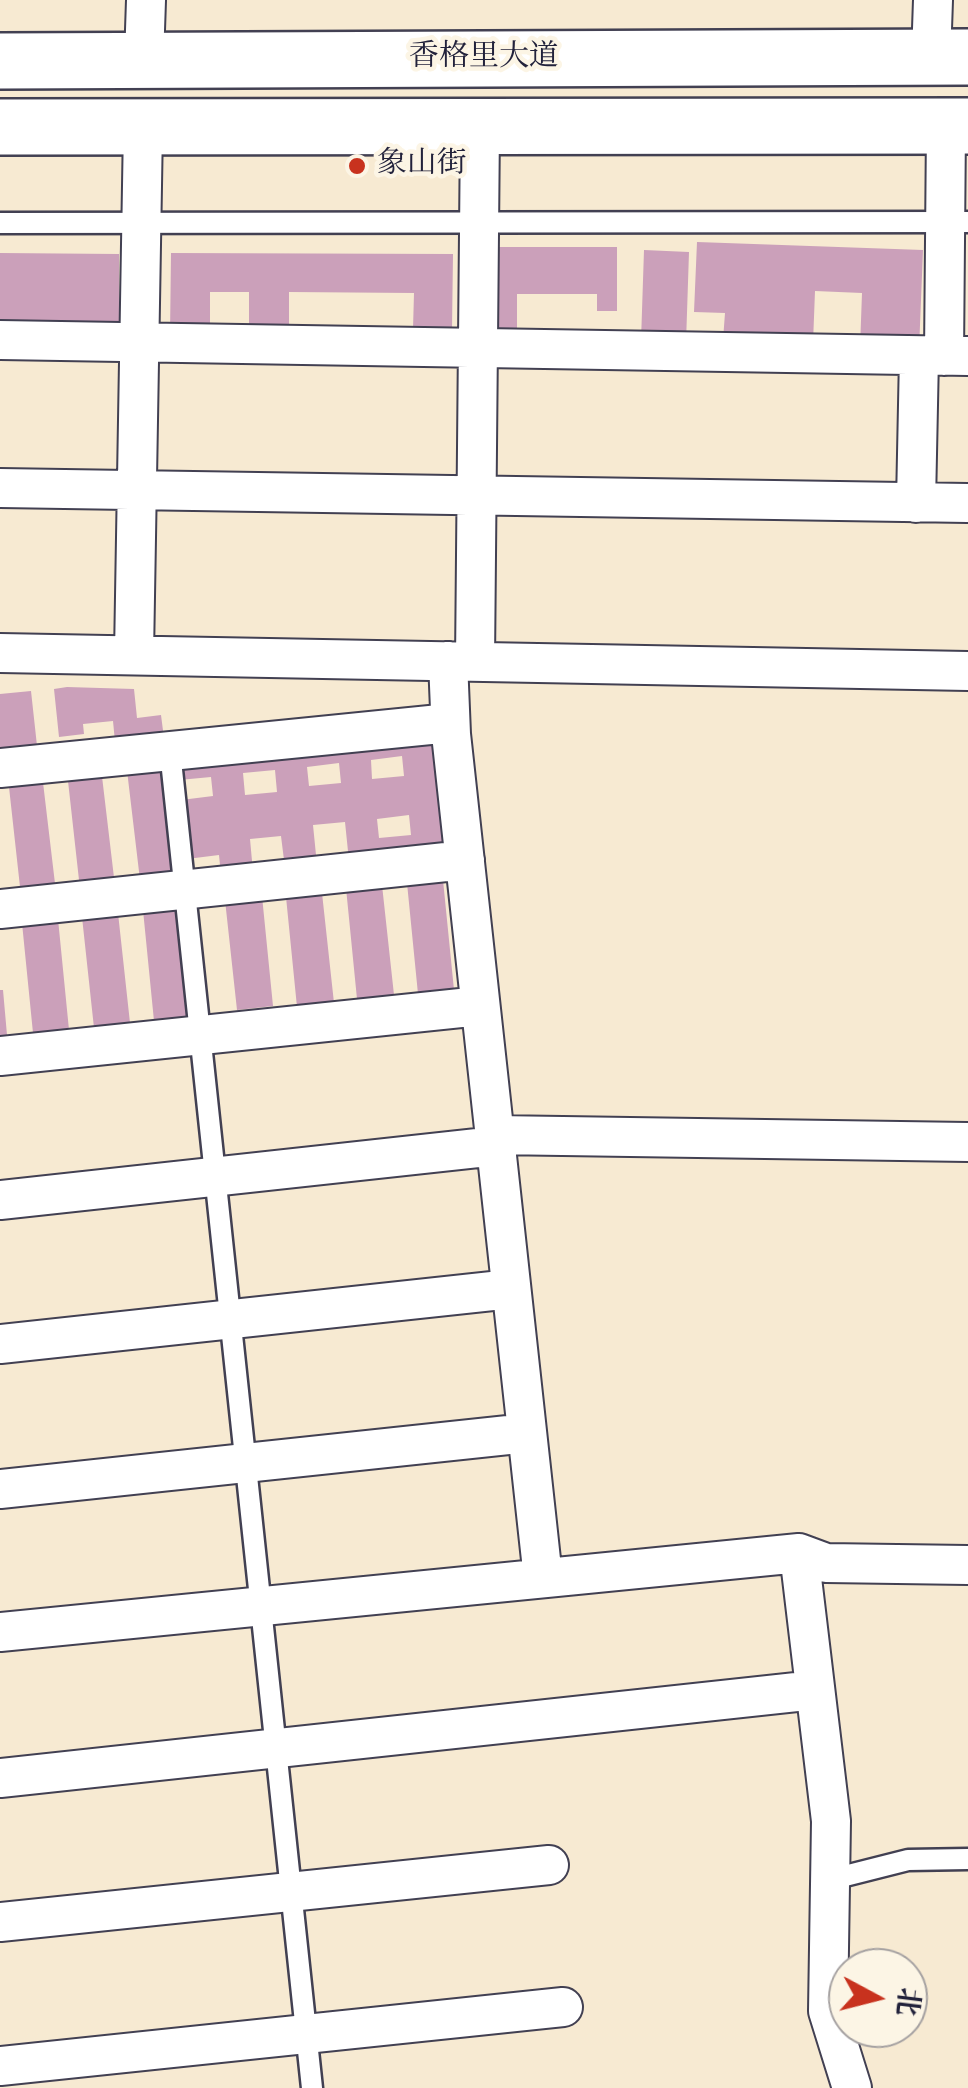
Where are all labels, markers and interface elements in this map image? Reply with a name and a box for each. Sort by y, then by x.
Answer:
street label: 香格里大道 [409,41,559,77]
place label: 象山街 [377,148,467,184]
marker: 象山街 [346,155,368,177]
north arrow [828,1948,928,2048]
text: 北 [885,1985,927,2018]

